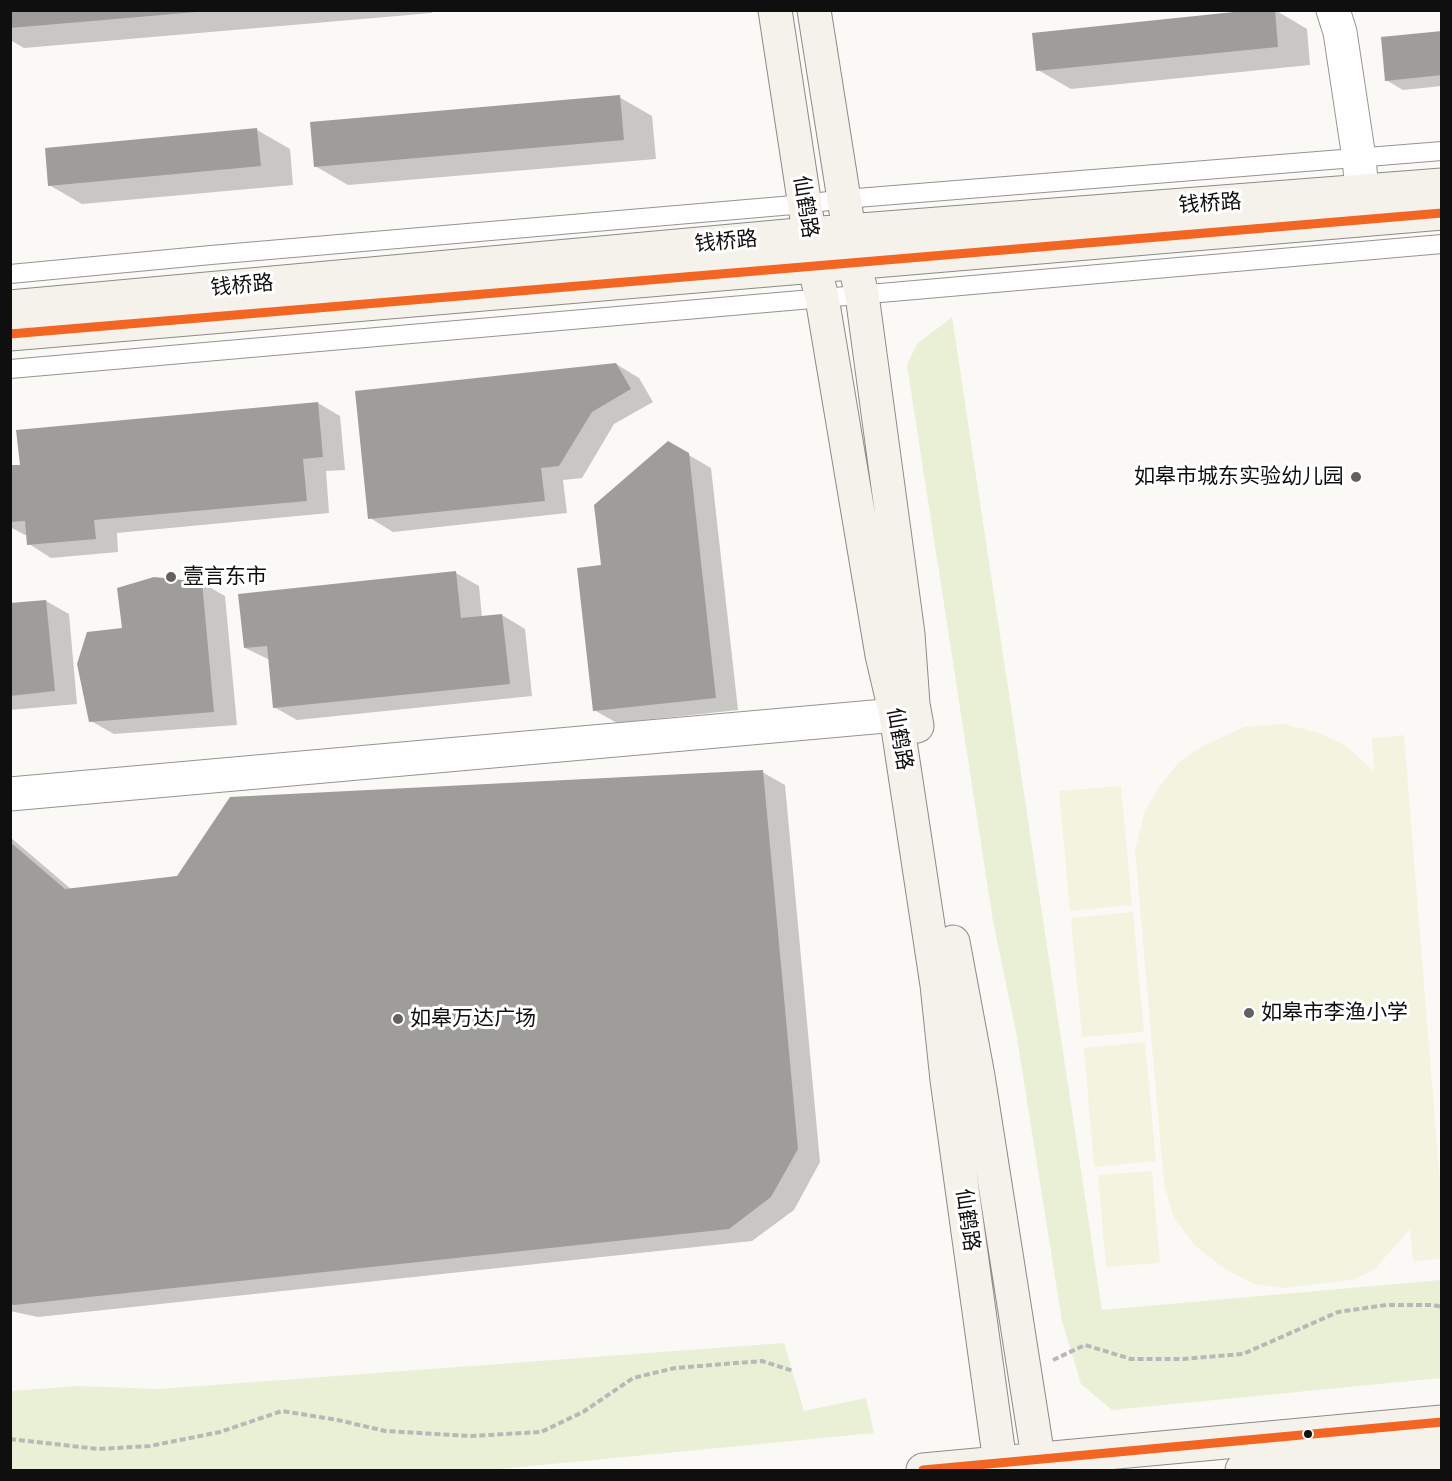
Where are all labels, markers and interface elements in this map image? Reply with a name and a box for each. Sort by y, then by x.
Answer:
street label: 仙鹤路 [788,174,822,240]
street label: 钱桥路 [1178,189,1242,219]
street label: 钱桥路 [694,227,758,257]
street label: 钱桥路 [210,271,274,301]
place label: 如皋市城东实验幼儿园 [1134,464,1344,490]
marker: 如皋市城东实验幼儿园 [1349,470,1363,484]
place label: 壹言东市 [183,564,267,590]
marker: 壹言东市 [164,570,178,584]
street label: 仙鹤路 [881,706,917,772]
place label: 如皋市李渔小学 [1261,1000,1408,1026]
place label: 如皋万达广场 [410,1006,536,1032]
marker: 如皋市李渔小学 [1242,1006,1256,1020]
marker: 如皋万达广场 [391,1012,405,1026]
street label: 仙鹤路 [950,1187,984,1253]
unlabelled marker [1302,1428,1314,1440]

